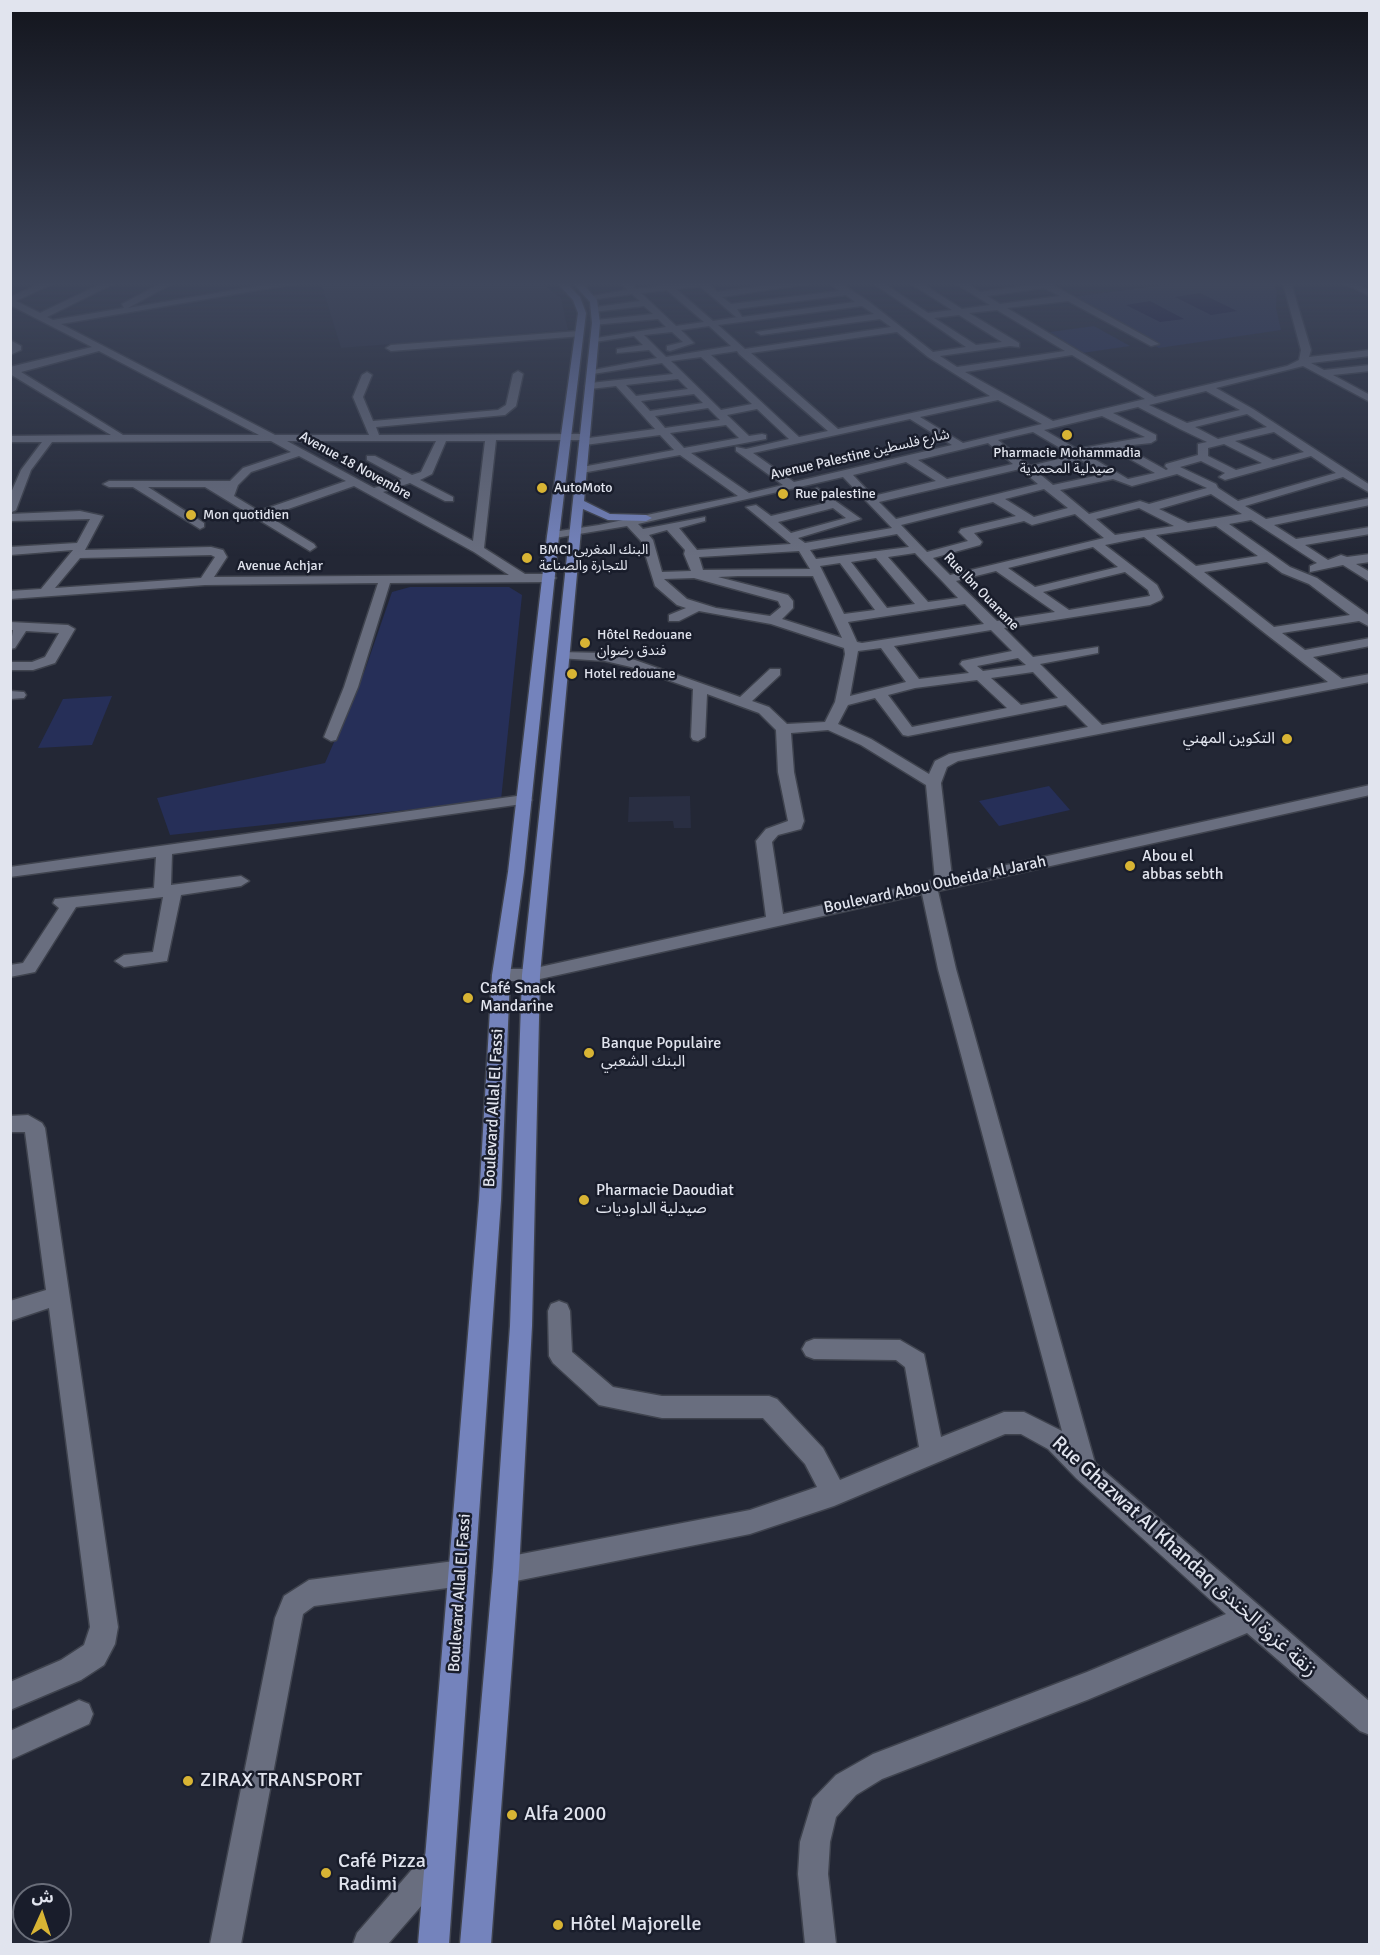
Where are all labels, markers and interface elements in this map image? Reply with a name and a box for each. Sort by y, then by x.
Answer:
street label: Avenue Palestine شارع فلسطين [769,426,951,484]
street label: Avenue 18 Novembre [296,428,414,504]
marker: Pharmacie Mohammadia صيدلية المحمدية [1060,428,1074,442]
place label: Pharmacie Mohammadia صيدلية المحمدية [993,445,1141,478]
place label: AutoMoto [554,480,613,496]
marker: AutoMoto [535,481,549,495]
place label: Rue palestine [795,486,876,502]
marker: Rue palestine [776,487,790,501]
place label: Mon quotidien [203,507,289,523]
marker: Mon quotidien [184,508,198,522]
place label: BMCI البنك المغربي للتجارة والصناعة [539,542,648,574]
street label: Rue Ibn Ouanane [940,550,1022,634]
marker: BMCI البنك المغربي للتجارة والصناعة [520,551,534,565]
street label: Avenue Achjar [237,558,323,574]
place label: Hôtel Redouane فندق رضوان [597,627,692,660]
marker: Hôtel Redouane فندق رضوان [578,636,592,650]
place label: Hotel redouane [584,666,676,682]
marker: Hotel redouane [565,667,579,681]
place label: التكوين المهني [1183,729,1275,749]
marker: التكوين المهني [1280,732,1294,746]
place label: Abou el abbas sebth [1142,847,1223,885]
street label: Boulevard Abou Oubeida Al Jarah [822,852,1048,918]
marker: Abou el abbas sebth [1123,859,1137,873]
place label: Café Snack Mandarine [480,979,556,1017]
marker: Café Snack Mandarine [461,991,475,1005]
street label: Boulevard Allal El Fassi [480,1028,508,1188]
place label: Banque Populaire البنك الشعبي [601,1034,721,1072]
marker: Banque Populaire البنك الشعبي [582,1046,596,1060]
place label: Pharmacie Daoudiat صيدلية الداوديات [596,1181,734,1219]
marker: Pharmacie Daoudiat صيدلية الداوديات [577,1193,591,1207]
street label: Rue Ghazwat Al Khandaq زنقة غزوة الخندق [1047,1432,1321,1682]
street label: Boulevard Allal El Fassi [445,1513,475,1673]
place label: ZIRAX TRANSPORT [200,1769,362,1793]
marker: ZIRAX TRANSPORT [181,1774,195,1788]
place label: Alfa 2000 [524,1803,606,1827]
marker: Alfa 2000 [505,1808,519,1822]
place label: Café Pizza Radimi [338,1850,426,1897]
marker: Café Pizza Radimi [319,1866,333,1880]
north arrow [12,1883,72,1943]
text: ش [31,1886,54,1908]
place label: Hôtel Majorelle [570,1913,701,1937]
marker: Hôtel Majorelle [551,1918,565,1932]

